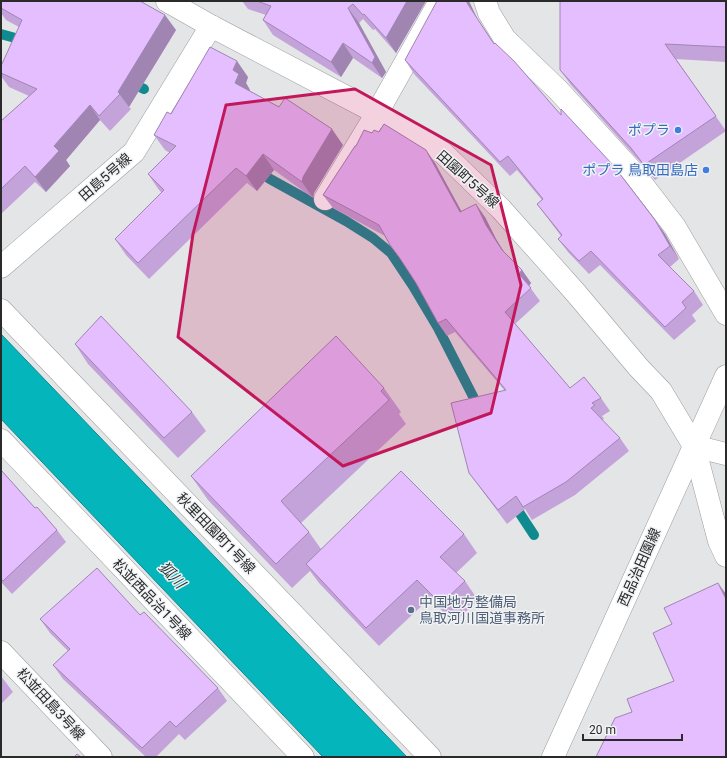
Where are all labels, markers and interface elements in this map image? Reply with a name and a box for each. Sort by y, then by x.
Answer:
place label: ポプラ [628,122,670,138]
marker: ポプラ [673,125,683,135]
street label: 田園町5号線 [434,147,502,211]
street label: 田島5号線 [76,150,134,204]
place label: ポプラ 鳥取田島店 [583,162,698,178]
marker: ポプラ 鳥取田島店 [701,165,711,175]
street label: 秋里田園町1号線 [173,489,259,577]
street label: 西品治田園線 [615,525,663,609]
street label: 松並西品治1号線 [109,555,195,643]
water label: 狐川 [155,558,190,594]
place label: 中国地方整備局 鳥取河川国道事務所 [419,594,545,626]
marker: 中国地方整備局 鳥取河川国道事務所 [406,605,416,615]
street label: 松並田島3号線 [14,665,88,743]
scale bar [583,716,682,742]
text: 20 m [589,723,616,737]

